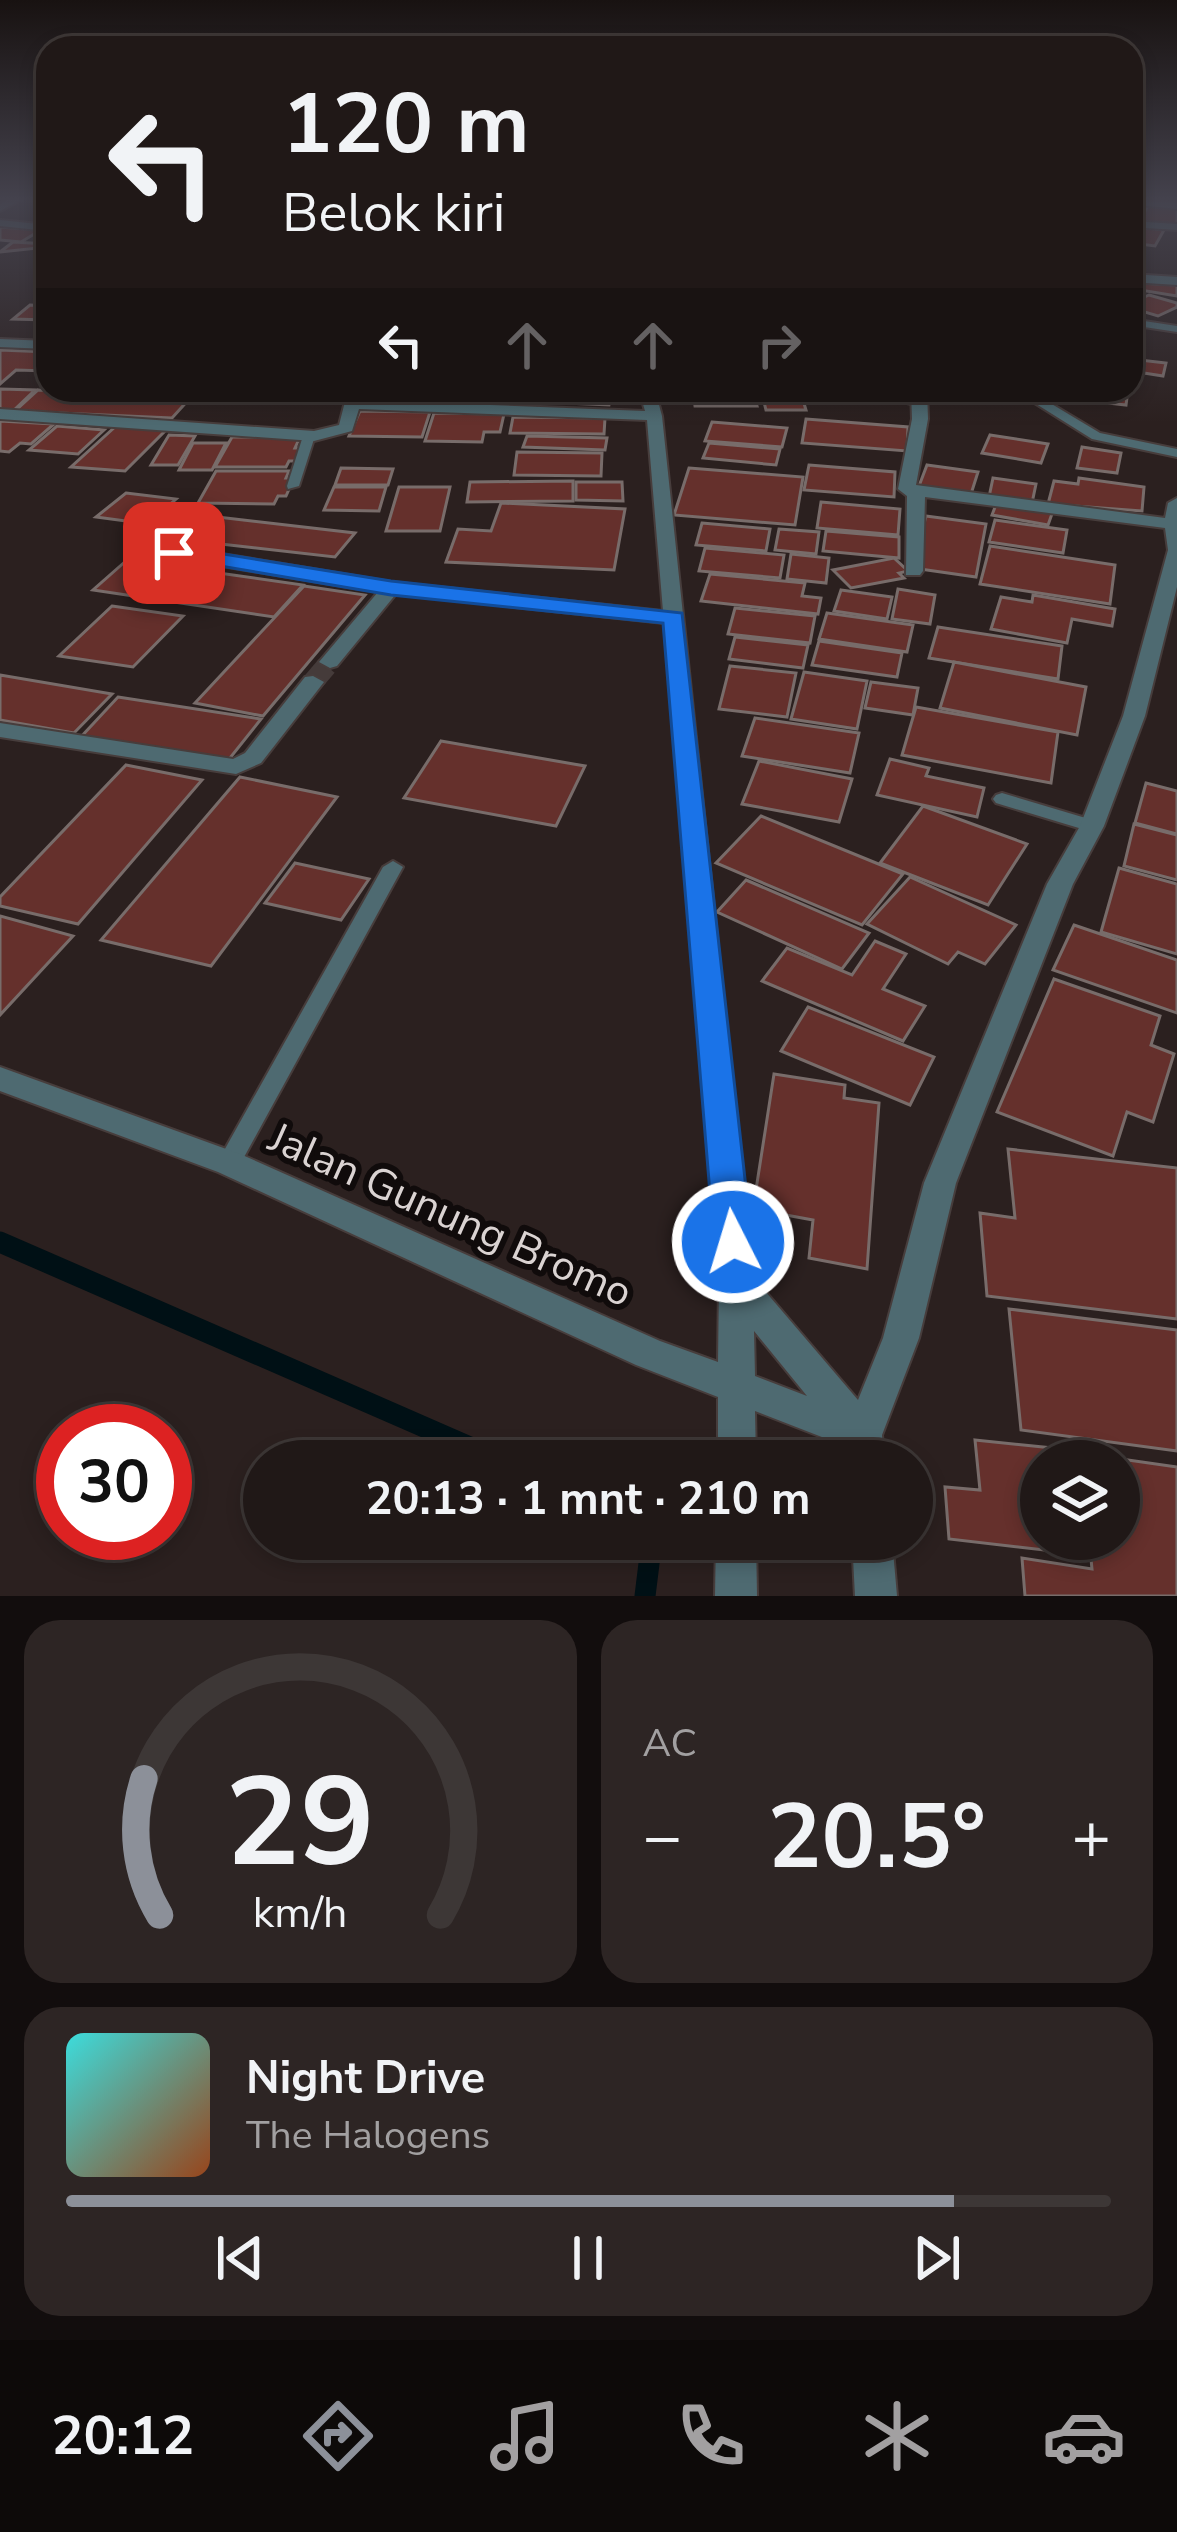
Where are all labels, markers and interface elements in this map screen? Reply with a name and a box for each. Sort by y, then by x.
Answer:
text: 120 m [282,67,530,182]
icon: left [84,84,240,240]
text: Belok kiri [282,176,505,250]
icon: left [368,312,434,378]
icon: ahead [494,312,560,378]
icon: ahead [620,312,686,378]
icon: right [746,312,812,378]
pin [123,502,225,604]
icon: arrive [141,520,207,586]
street label: Jalan Gunung Bromo [259,1109,641,1321]
position arrow [670,1179,796,1305]
speed limit sign: 30 [36,1404,192,1560]
map controls [1020,1440,1140,1560]
button: layers [1020,1440,1140,1560]
text: 20:13 · 1 mnt · 210 m [366,1469,810,1530]
text: AC [643,1717,697,1770]
text: 29 [225,1738,375,1908]
text: 20.5° [768,1776,986,1899]
text: − [643,1792,682,1882]
text: + [1071,1792,1111,1882]
text: km/h [253,1883,348,1941]
text: Night Drive [246,2048,485,2109]
text: The Halogens [246,2109,490,2162]
icon: previous [207,2225,273,2291]
icon: pause [555,2225,621,2291]
icon: next [904,2225,970,2291]
icon: directions [296,2394,380,2478]
icon: music [483,2394,567,2478]
icon: phone [669,2394,753,2478]
icon: climate [855,2394,939,2478]
icon: car [1042,2394,1126,2478]
text: 20:12 [51,2399,194,2473]

